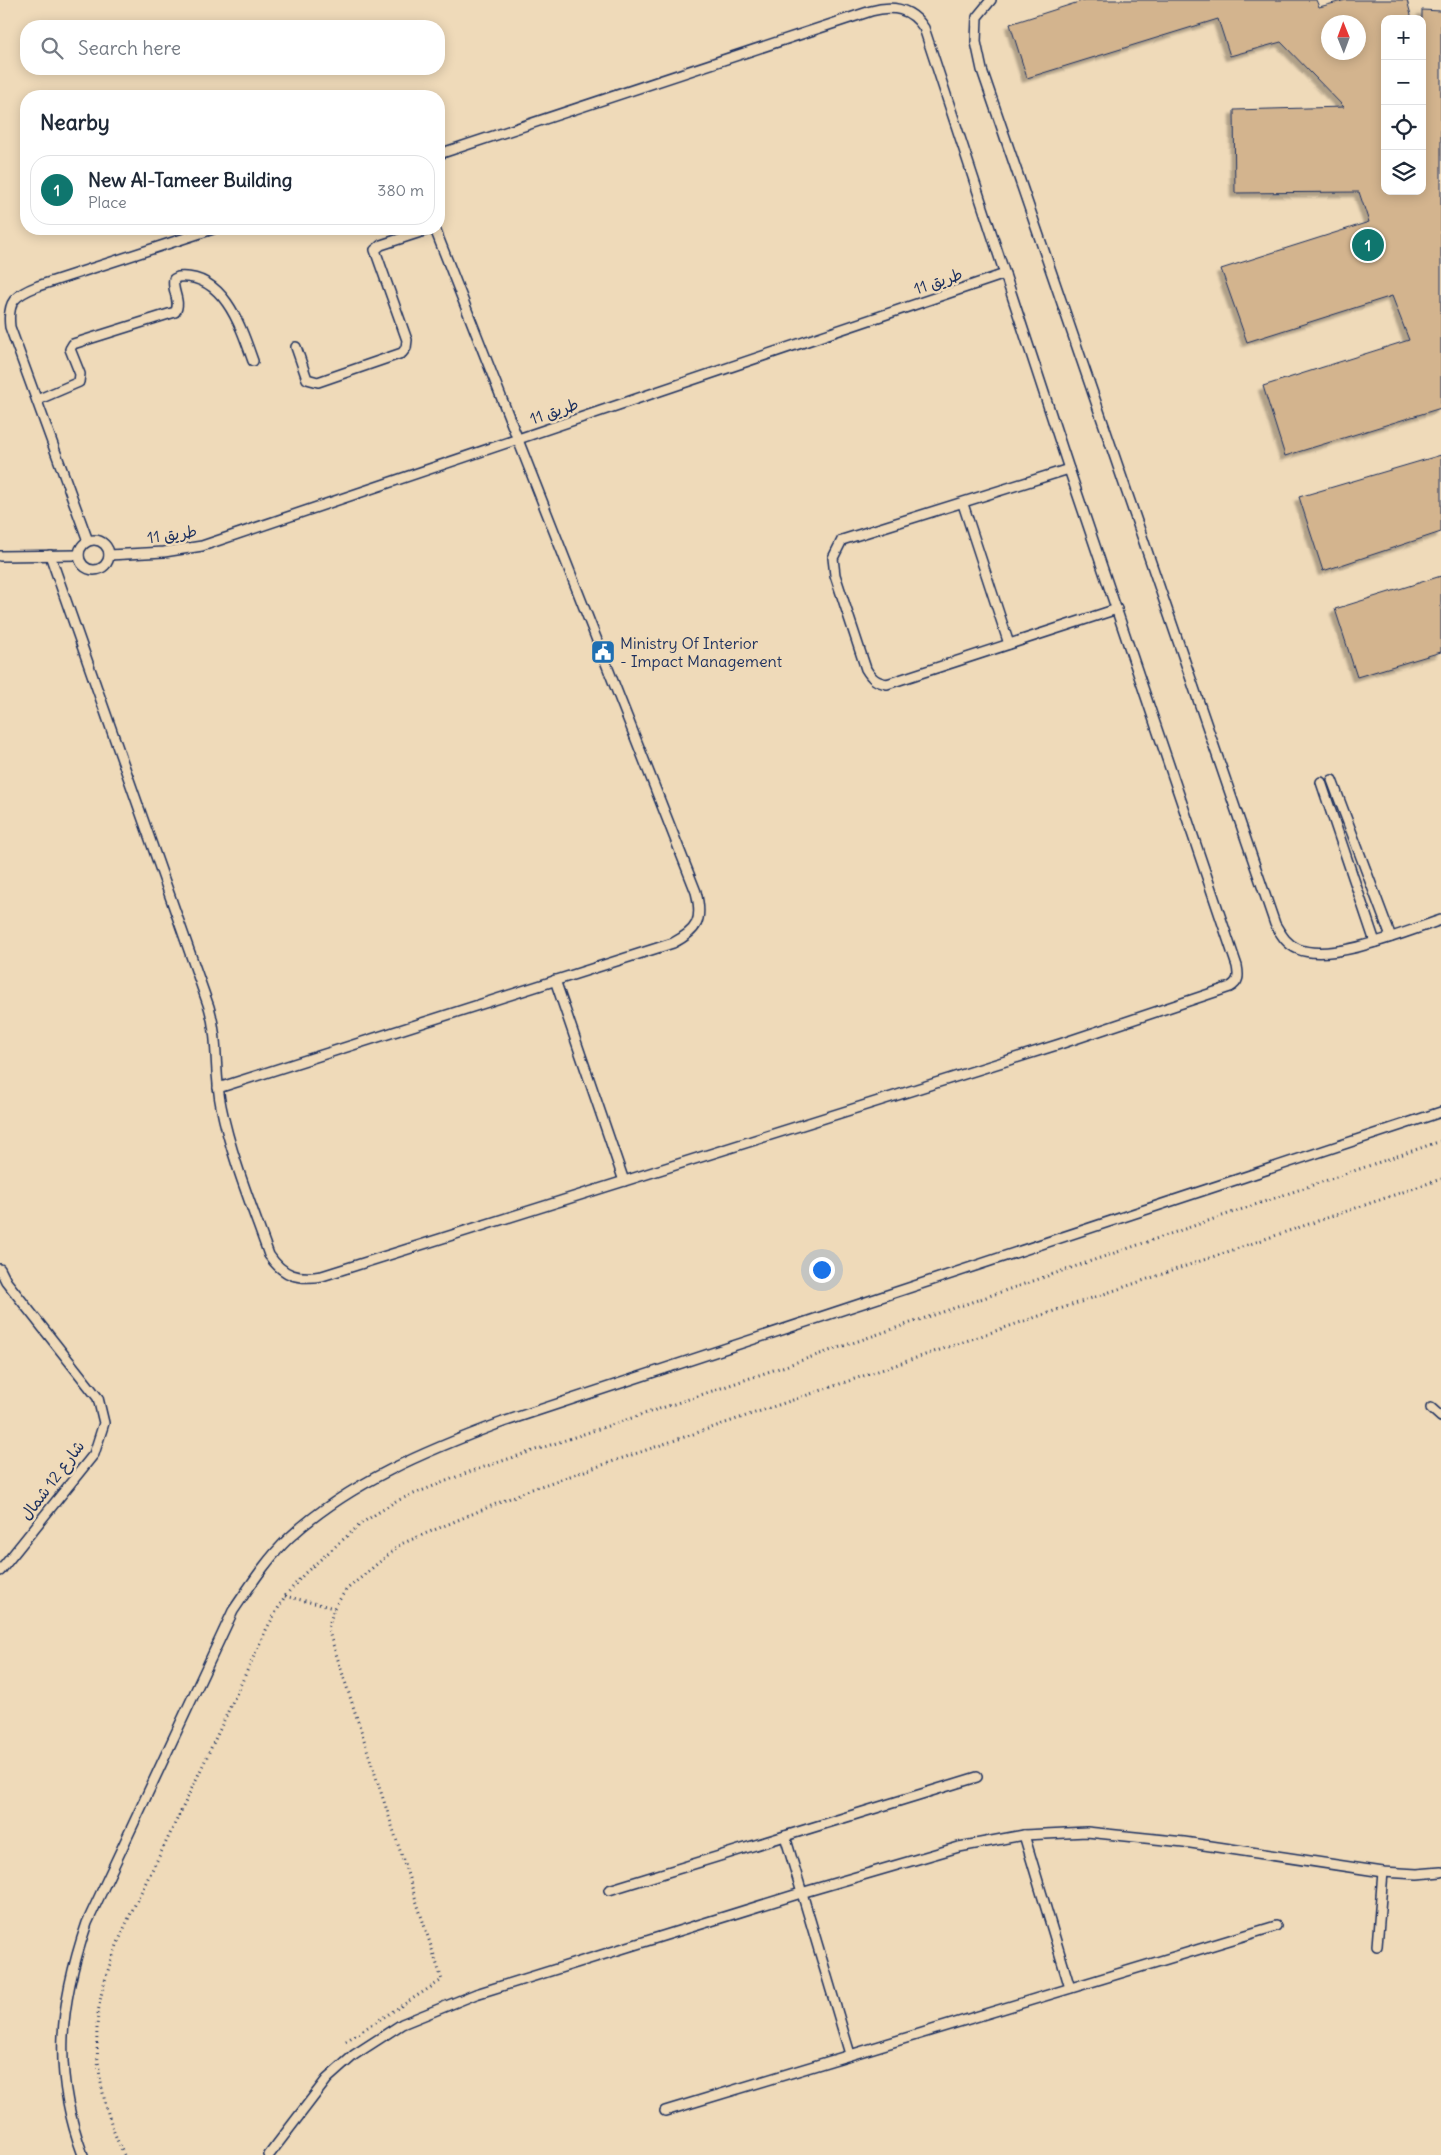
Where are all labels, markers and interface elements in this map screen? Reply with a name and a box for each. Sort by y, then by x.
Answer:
north arrow [1321,15,1366,60]
map controls [1381,15,1426,195]
button: + [1381,15,1426,60]
search box [20,20,445,75]
icon: search [38,34,66,62]
text: Search here [78,36,181,60]
button: − [1381,60,1426,105]
button: locate [1381,105,1426,150]
text: Nearby [40,109,110,136]
button: layers [1381,150,1426,195]
text: New Al-Tameer Building [88,168,292,192]
text: 1 [54,180,60,200]
text: 380 m [377,180,424,200]
text: Place [88,192,127,212]
pin: 1 [1352,226,1384,264]
street label: طريق 11 [911,263,965,299]
street label: طريق 11 [527,393,581,429]
street label: طريق 11 [146,521,198,547]
place label: Ministry Of Interior - Impact Management [620,633,783,671]
public building icon: Ministry Of Interior - Impact Management [590,639,616,665]
your location [809,1257,835,1283]
street label: شارع 12 شمال [16,1436,90,1525]

